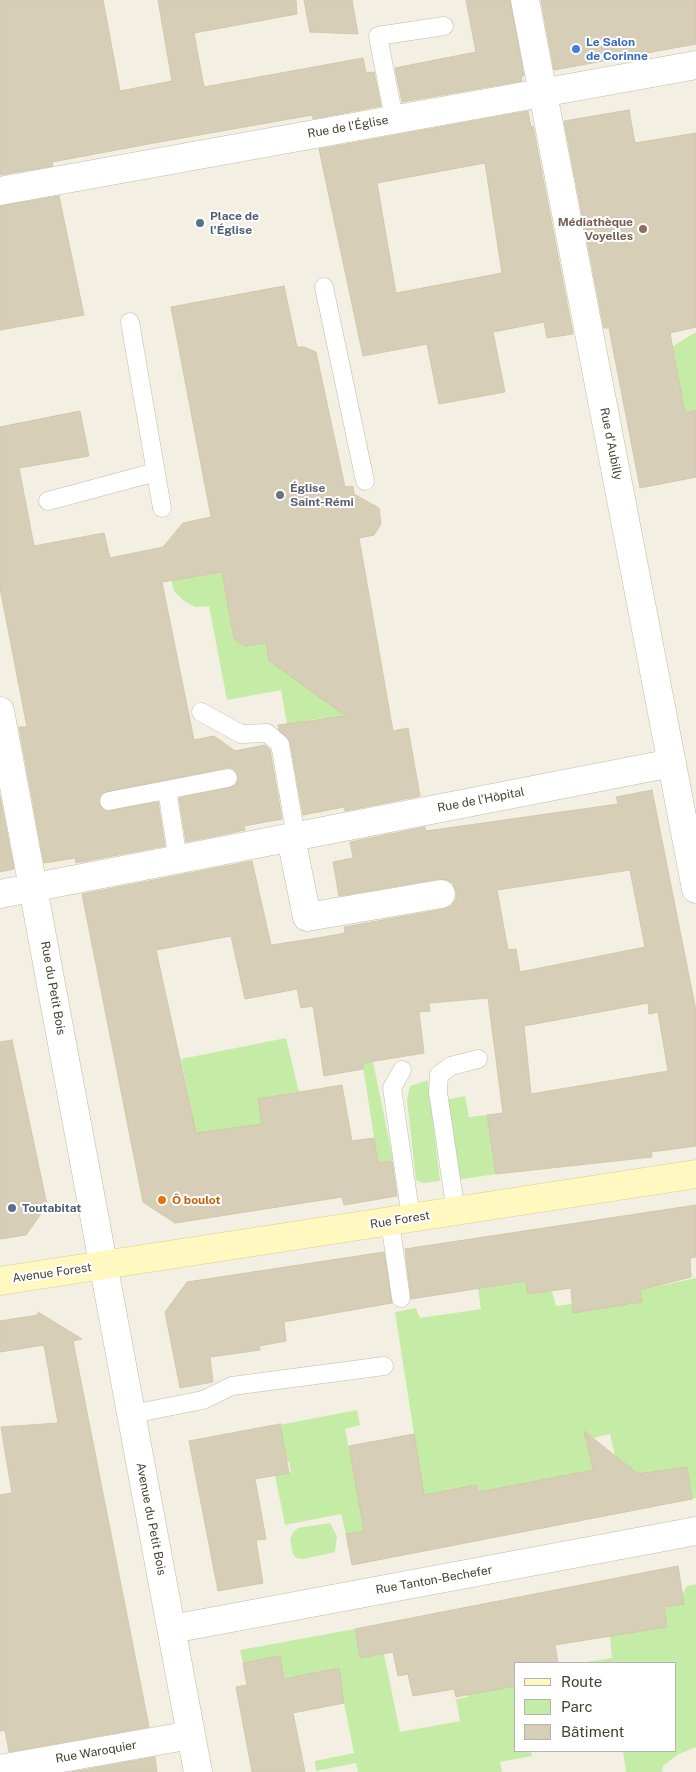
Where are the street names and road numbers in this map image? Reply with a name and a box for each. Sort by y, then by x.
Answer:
street label: Rue de l'Église [306,113,390,141]
street label: Rue d'Aubilly [597,406,625,482]
street label: Rue de l'Hôpital [436,784,526,816]
street label: Rue du Petit Bois [38,940,68,1036]
street label: Rue Forest [369,1208,431,1232]
street label: Avenue Forest [11,1260,93,1286]
street label: Avenue du Petit Bois [133,1461,169,1577]
street label: Rue Tanton-Bechefer [375,1563,493,1597]
street label: Rue Waroquier [54,1738,138,1766]

